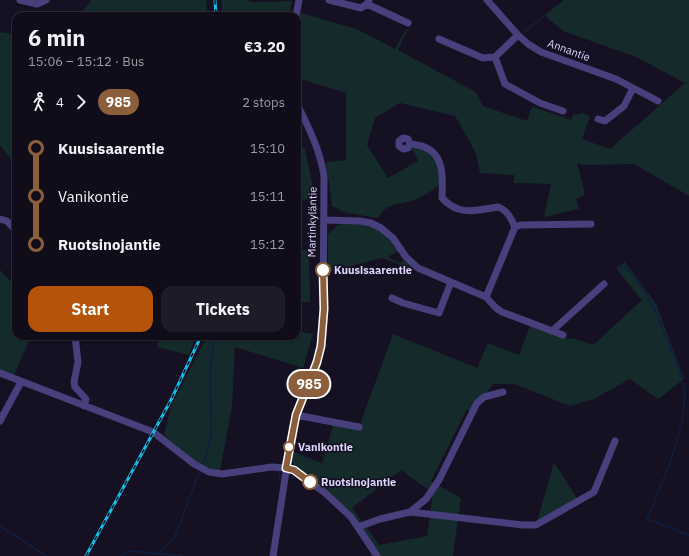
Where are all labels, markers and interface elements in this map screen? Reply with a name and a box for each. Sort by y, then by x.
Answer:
text: 6 min [28,23,85,52]
street label: Annantie [546,36,592,64]
text: €3.20 [244,37,285,56]
text: 15:06 – 15:12 · Bus [28,53,144,70]
icon: walk [28,91,50,113]
icon: forward [70,91,92,113]
text: 985 [106,93,131,111]
text: 4 [56,94,64,111]
text: 2 stops [242,94,285,111]
text: Kuusisaarentie [58,139,164,158]
text: 15:10 [250,140,285,157]
street label: Martinkyläntie [304,186,320,258]
text: Vanikontie [58,187,129,206]
text: 15:11 [250,188,285,205]
text: Ruotsinojantie [58,235,161,254]
text: 15:12 [250,236,285,253]
marker: Kuusisaarentie [315,262,331,278]
place label: Kuusisaarentie [334,263,412,277]
button: Start [28,286,153,332]
button: Tickets [161,286,285,332]
line badge: 985 [286,371,332,397]
text: 985 [296,375,322,393]
place label: Vanikontie [298,440,353,454]
marker: Vanikontie [283,441,295,453]
marker: Ruotsinojantie [302,474,318,490]
place label: Ruotsinojantie [321,475,396,489]

